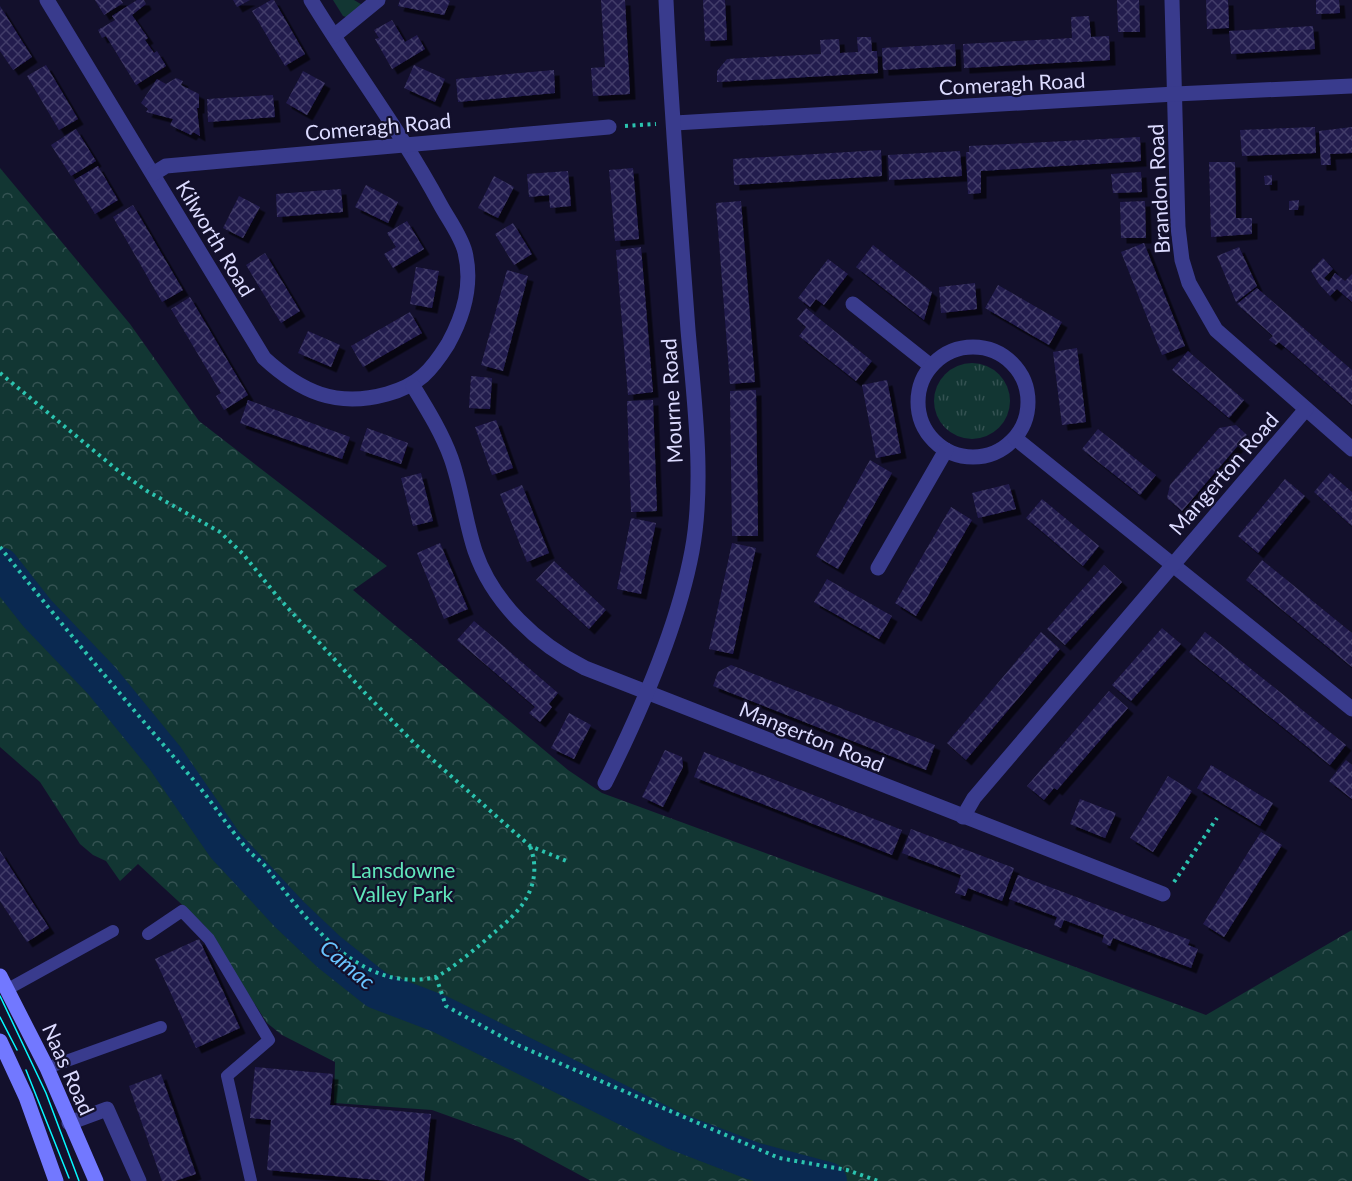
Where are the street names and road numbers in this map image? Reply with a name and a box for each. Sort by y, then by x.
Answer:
street label: Comeragh Road [938,67,1086,99]
street label: Comeragh Road [304,107,452,145]
street label: Brandon Road [1142,123,1174,255]
street label: Kilworth Road [172,175,260,301]
street label: Mourne Road [655,338,687,464]
street label: Mangerton Road [1163,407,1283,539]
street label: Mangerton Road [736,696,888,776]
street label: Naas Road [38,1019,100,1119]

